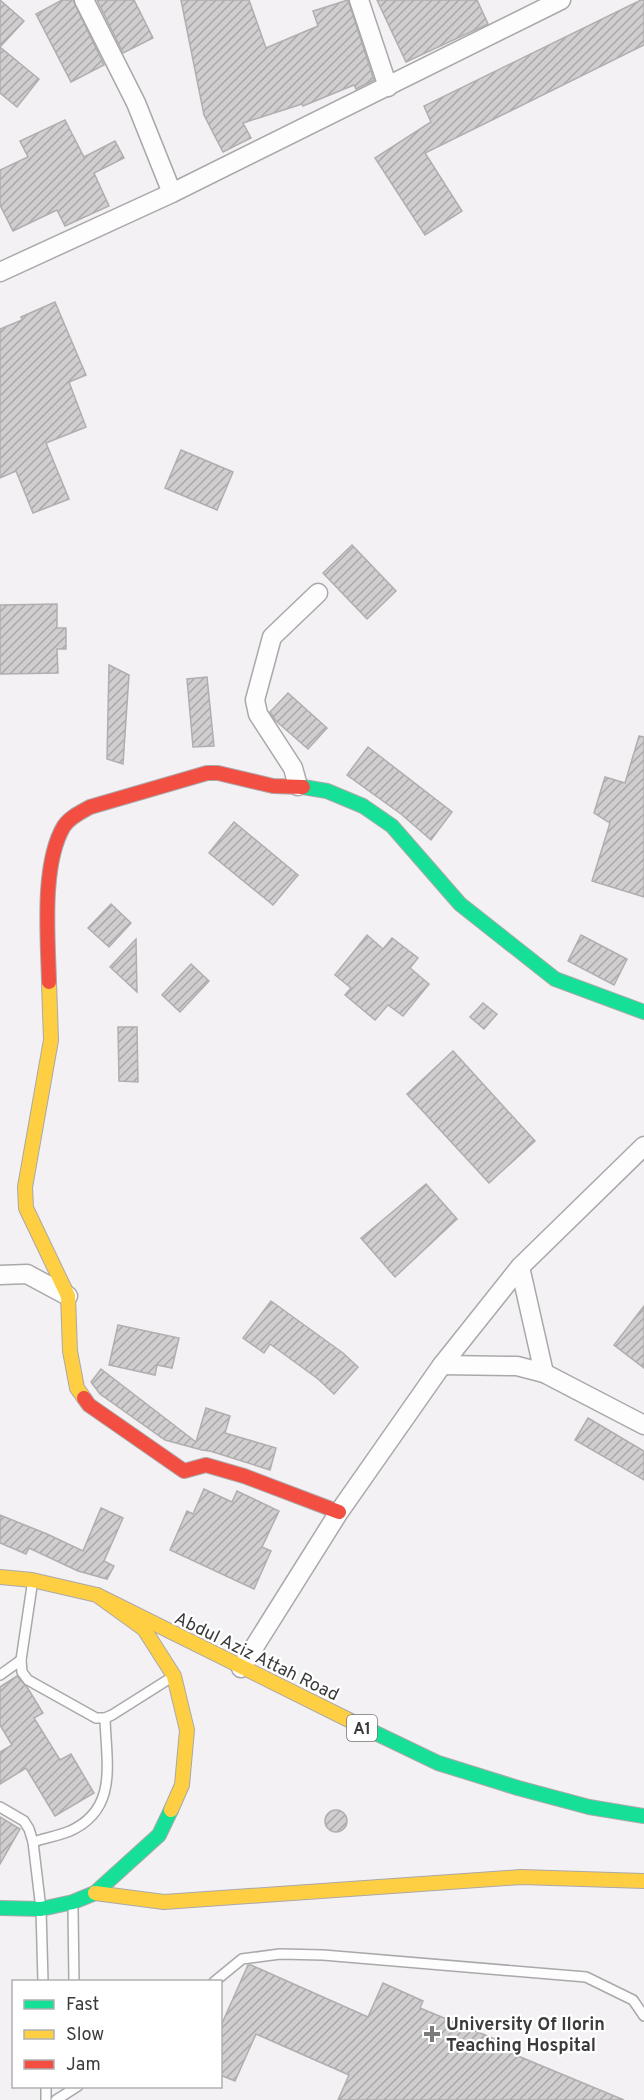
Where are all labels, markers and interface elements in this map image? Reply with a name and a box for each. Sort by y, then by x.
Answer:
street label: Abdul Aziz Attah Road [170,1608,342,1707]
road number: A1 [347,1715,377,1741]
legend [12,1980,222,2088]
text: Fast [66,1994,99,2017]
place label: University Of Ilorin Teaching Hospital [446,2014,605,2058]
text: Slow [66,2024,104,2047]
marker: University Of Ilorin Teaching Hospital [423,2025,441,2043]
text: Jam [66,2054,101,2077]

